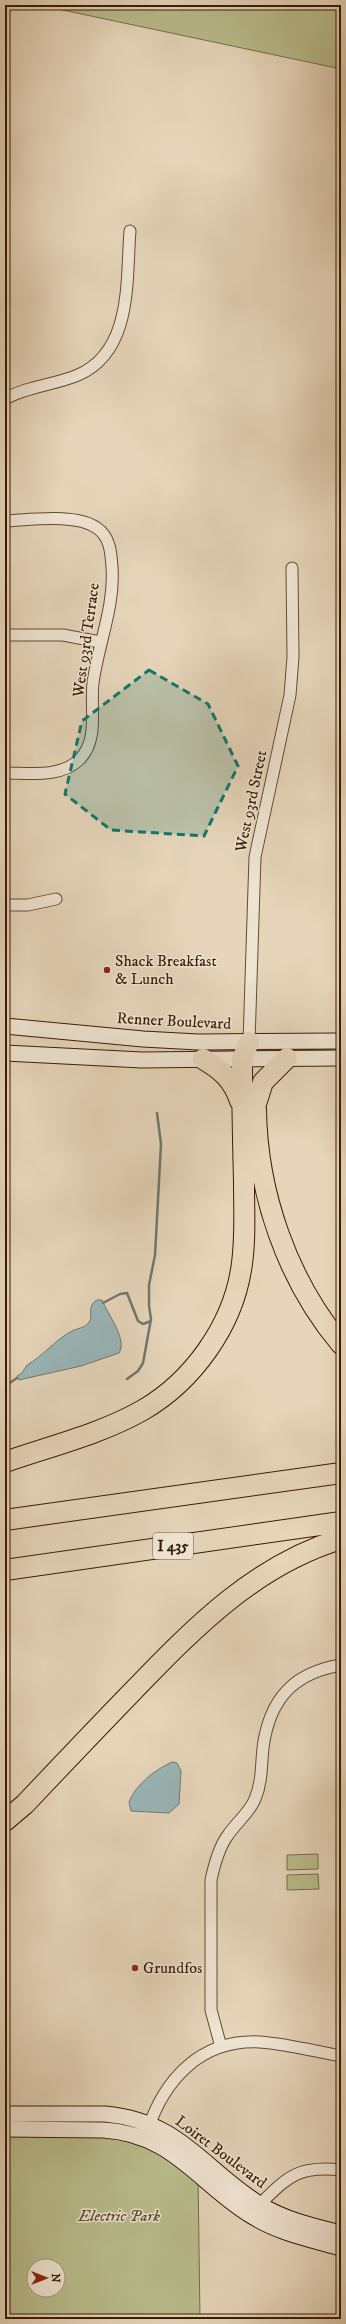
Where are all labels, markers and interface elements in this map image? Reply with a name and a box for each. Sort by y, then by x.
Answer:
street label: West 93rd Terrace [68,581,104,699]
street label: West 93rd Street [230,748,272,855]
place label: Shack Breakfast & Lunch [115,951,217,989]
marker: Shack Breakfast & Lunch [102,965,112,975]
street label: Renner Boulevard [116,1008,232,1034]
road number: I 435 [153,1533,193,1559]
place label: Grundfos [143,1958,202,1978]
marker: Grundfos [130,1963,140,1973]
street label: Loiret Boulevard [171,2111,271,2193]
park label: Electric Park [77,2206,160,2226]
north arrow [26,2258,66,2298]
text: N [48,2273,62,2283]

